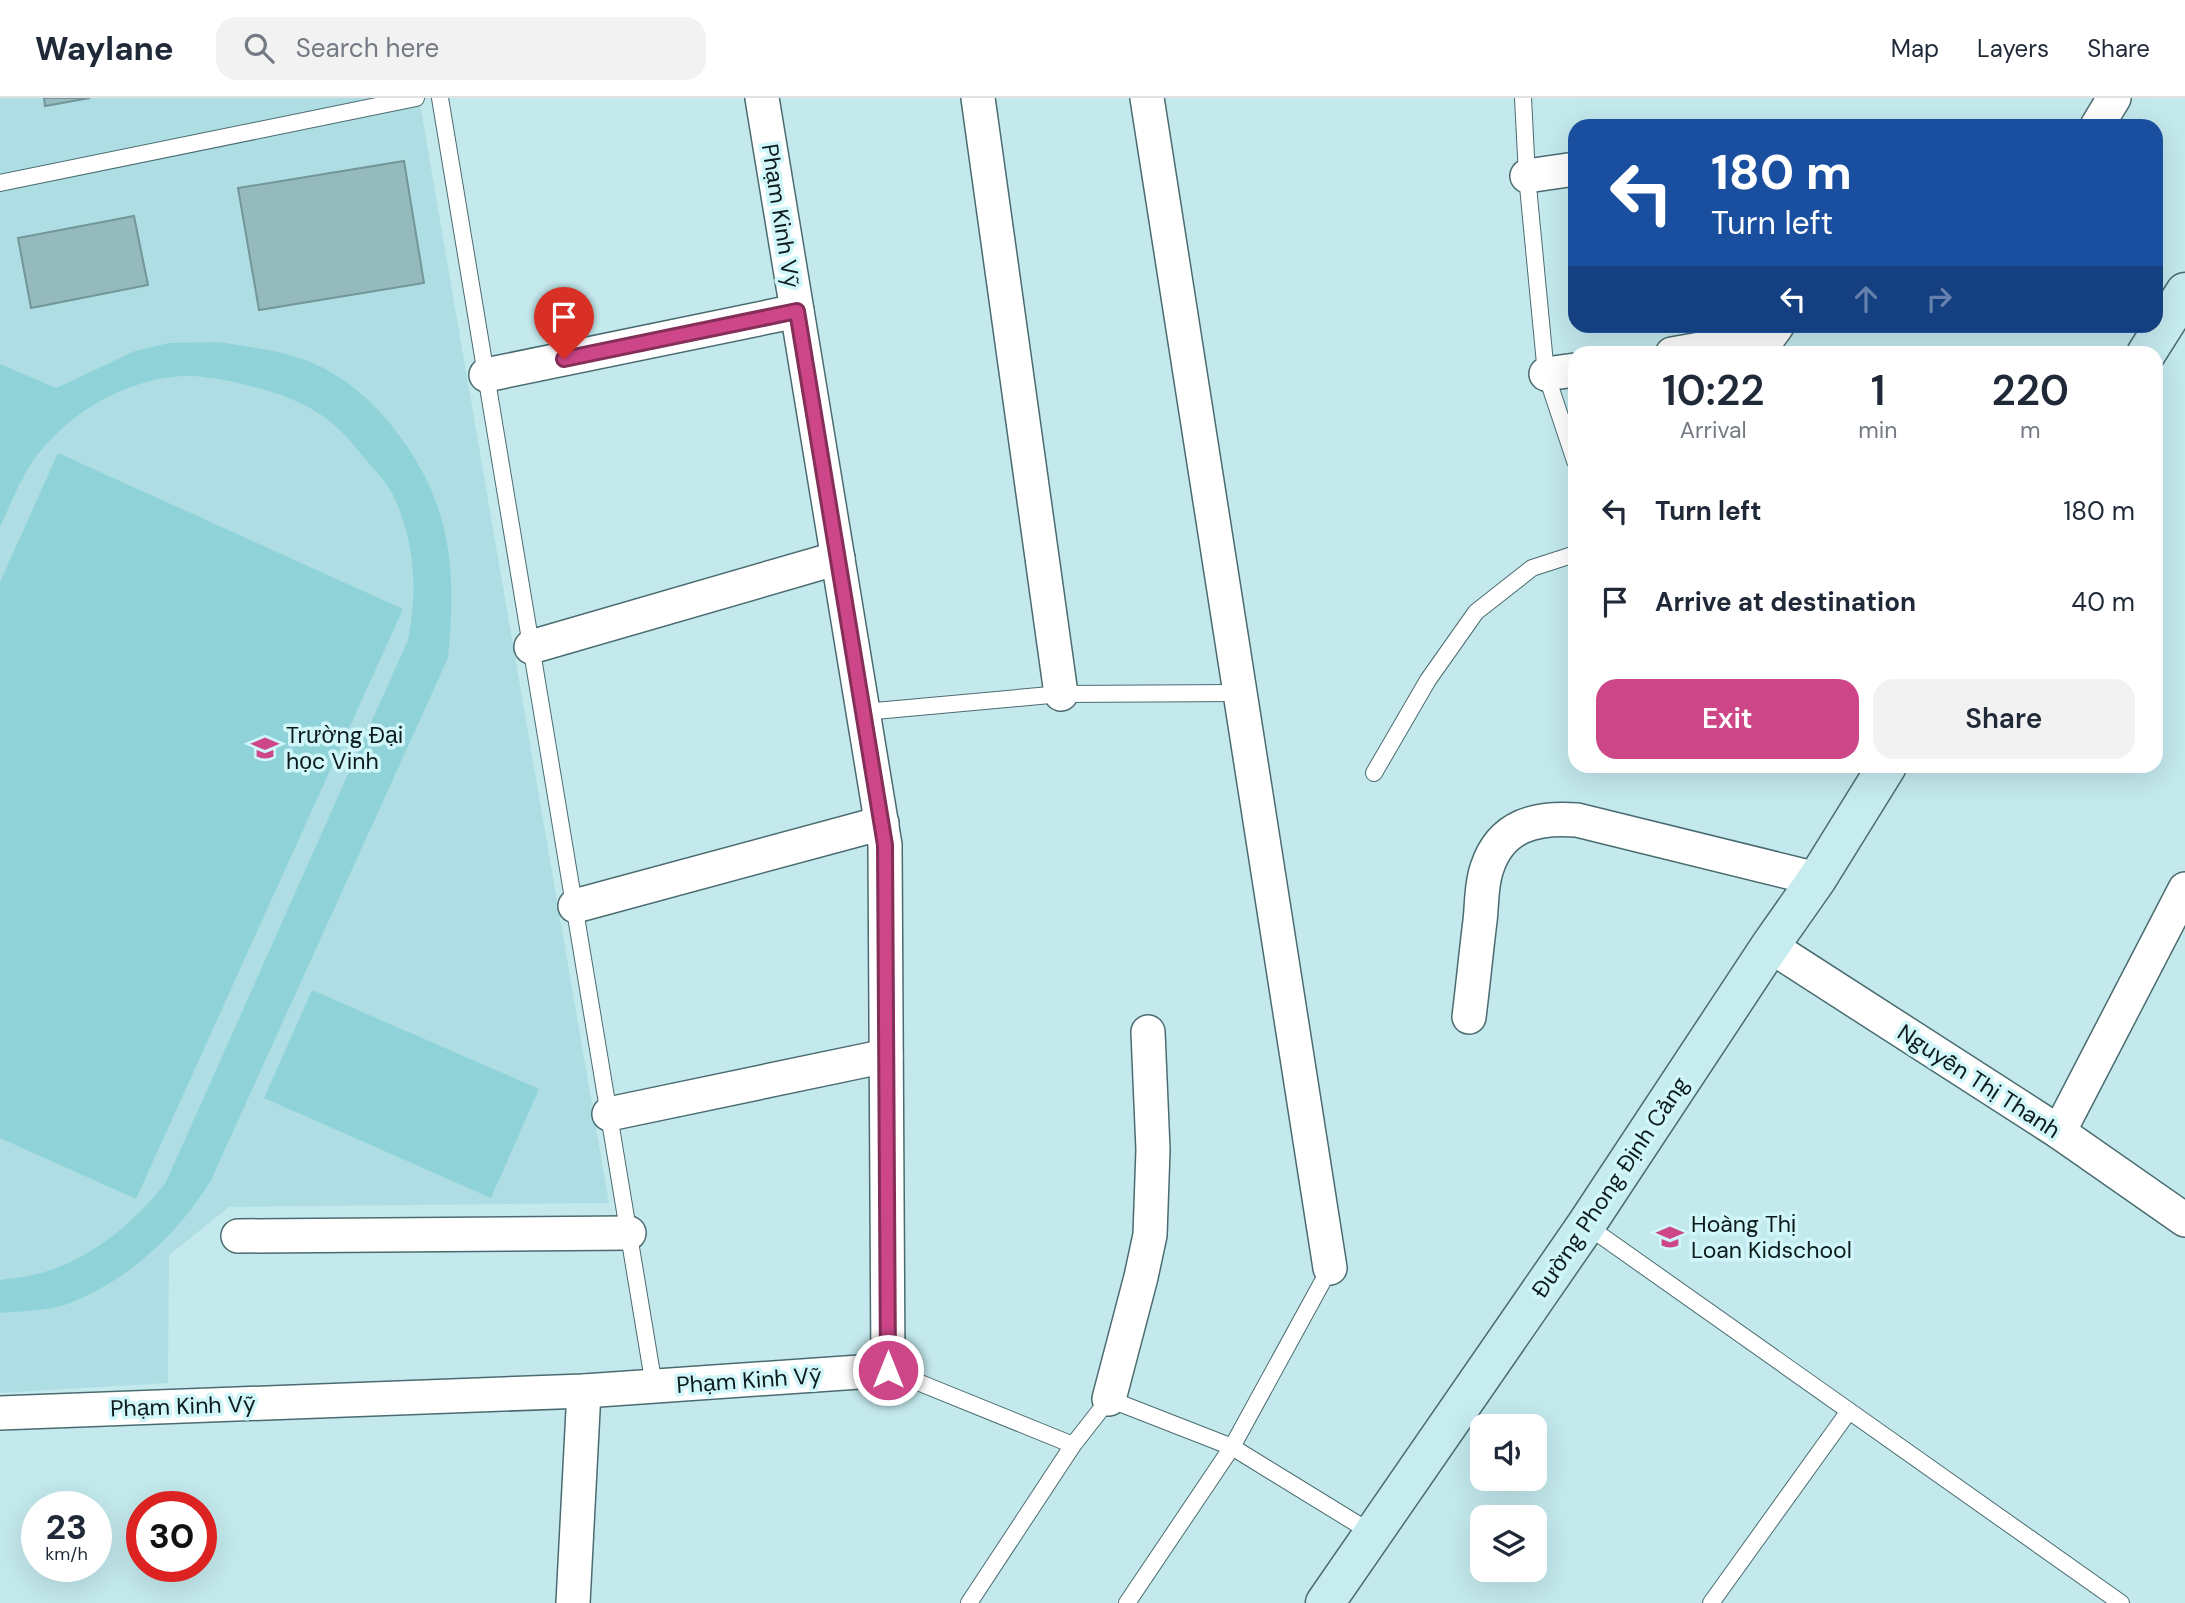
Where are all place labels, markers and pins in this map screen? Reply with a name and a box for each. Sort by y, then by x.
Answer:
pin [534,287,594,359]
place label: Trường Đại học Vinh [286,720,403,776]
school or university icon: Trường Đại học Vinh [250,733,280,763]
place label: Hoàng Thị Loan Kidschool [1691,1209,1852,1265]
school or university icon: Hoàng Thị Loan Kidschool [1655,1222,1685,1252]

